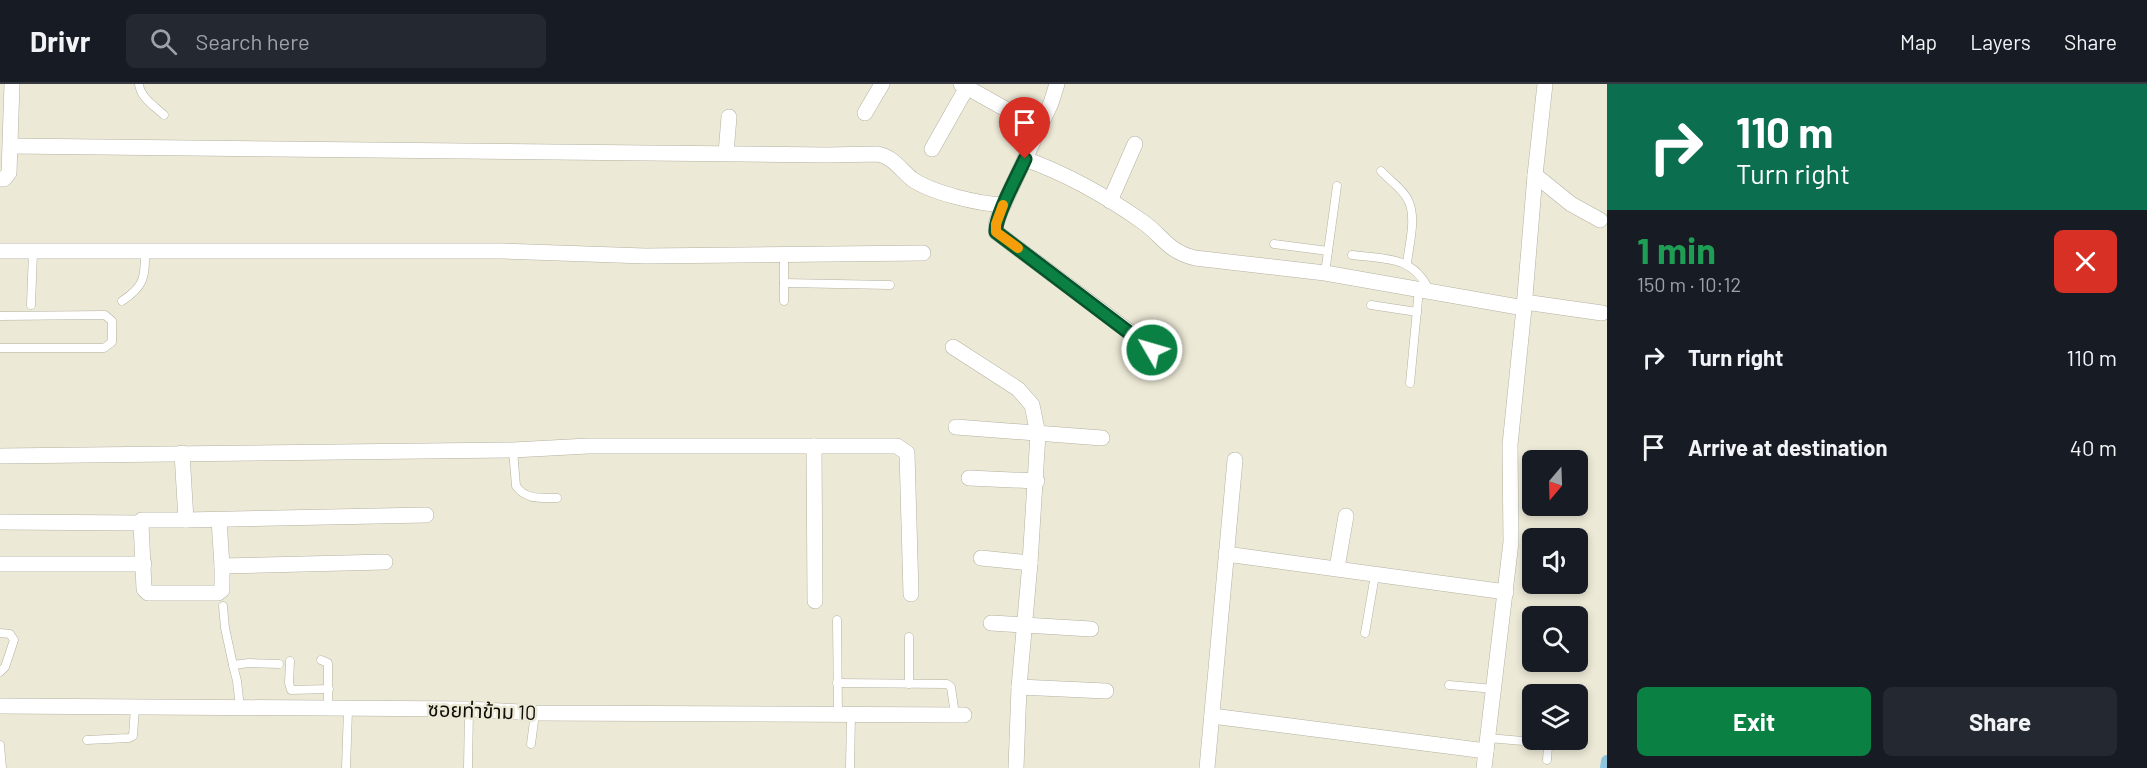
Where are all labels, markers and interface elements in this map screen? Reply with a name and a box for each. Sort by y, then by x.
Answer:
search box [126,14,546,68]
text: Drivr [30,24,90,58]
icon: search [147,25,180,58]
text: Search here [195,28,310,54]
text: Map [1900,29,1937,54]
text: Layers [1970,29,2031,54]
text: Share [2064,29,2117,54]
pin [999,97,1050,159]
icon: arrive [1008,106,1041,139]
text: 110 m [1736,106,1833,156]
icon: right [1637,108,1715,186]
text: Turn right [1736,157,1850,189]
text: 1 min [1637,228,1716,271]
button: close [2054,230,2117,293]
text: 150 m · 10:12 [1637,272,1741,296]
position arrow [1120,318,1184,382]
icon: right [1637,341,1670,374]
text: Turn right [1688,344,1783,370]
text: 110 m [2067,344,2117,370]
icon: arrive [1637,431,1670,464]
text: Arrive at destination [1688,434,1887,460]
text: 40 m [2070,434,2117,460]
north arrow [1522,450,1588,516]
map controls [1522,450,1588,750]
button: sound [1522,528,1588,594]
button: search [1522,606,1588,672]
button: layers [1522,684,1588,750]
button: Exit [1637,687,1871,756]
button: Share [1883,687,2117,756]
street label: ซอยท่าข้าม 10 [427,696,537,724]

